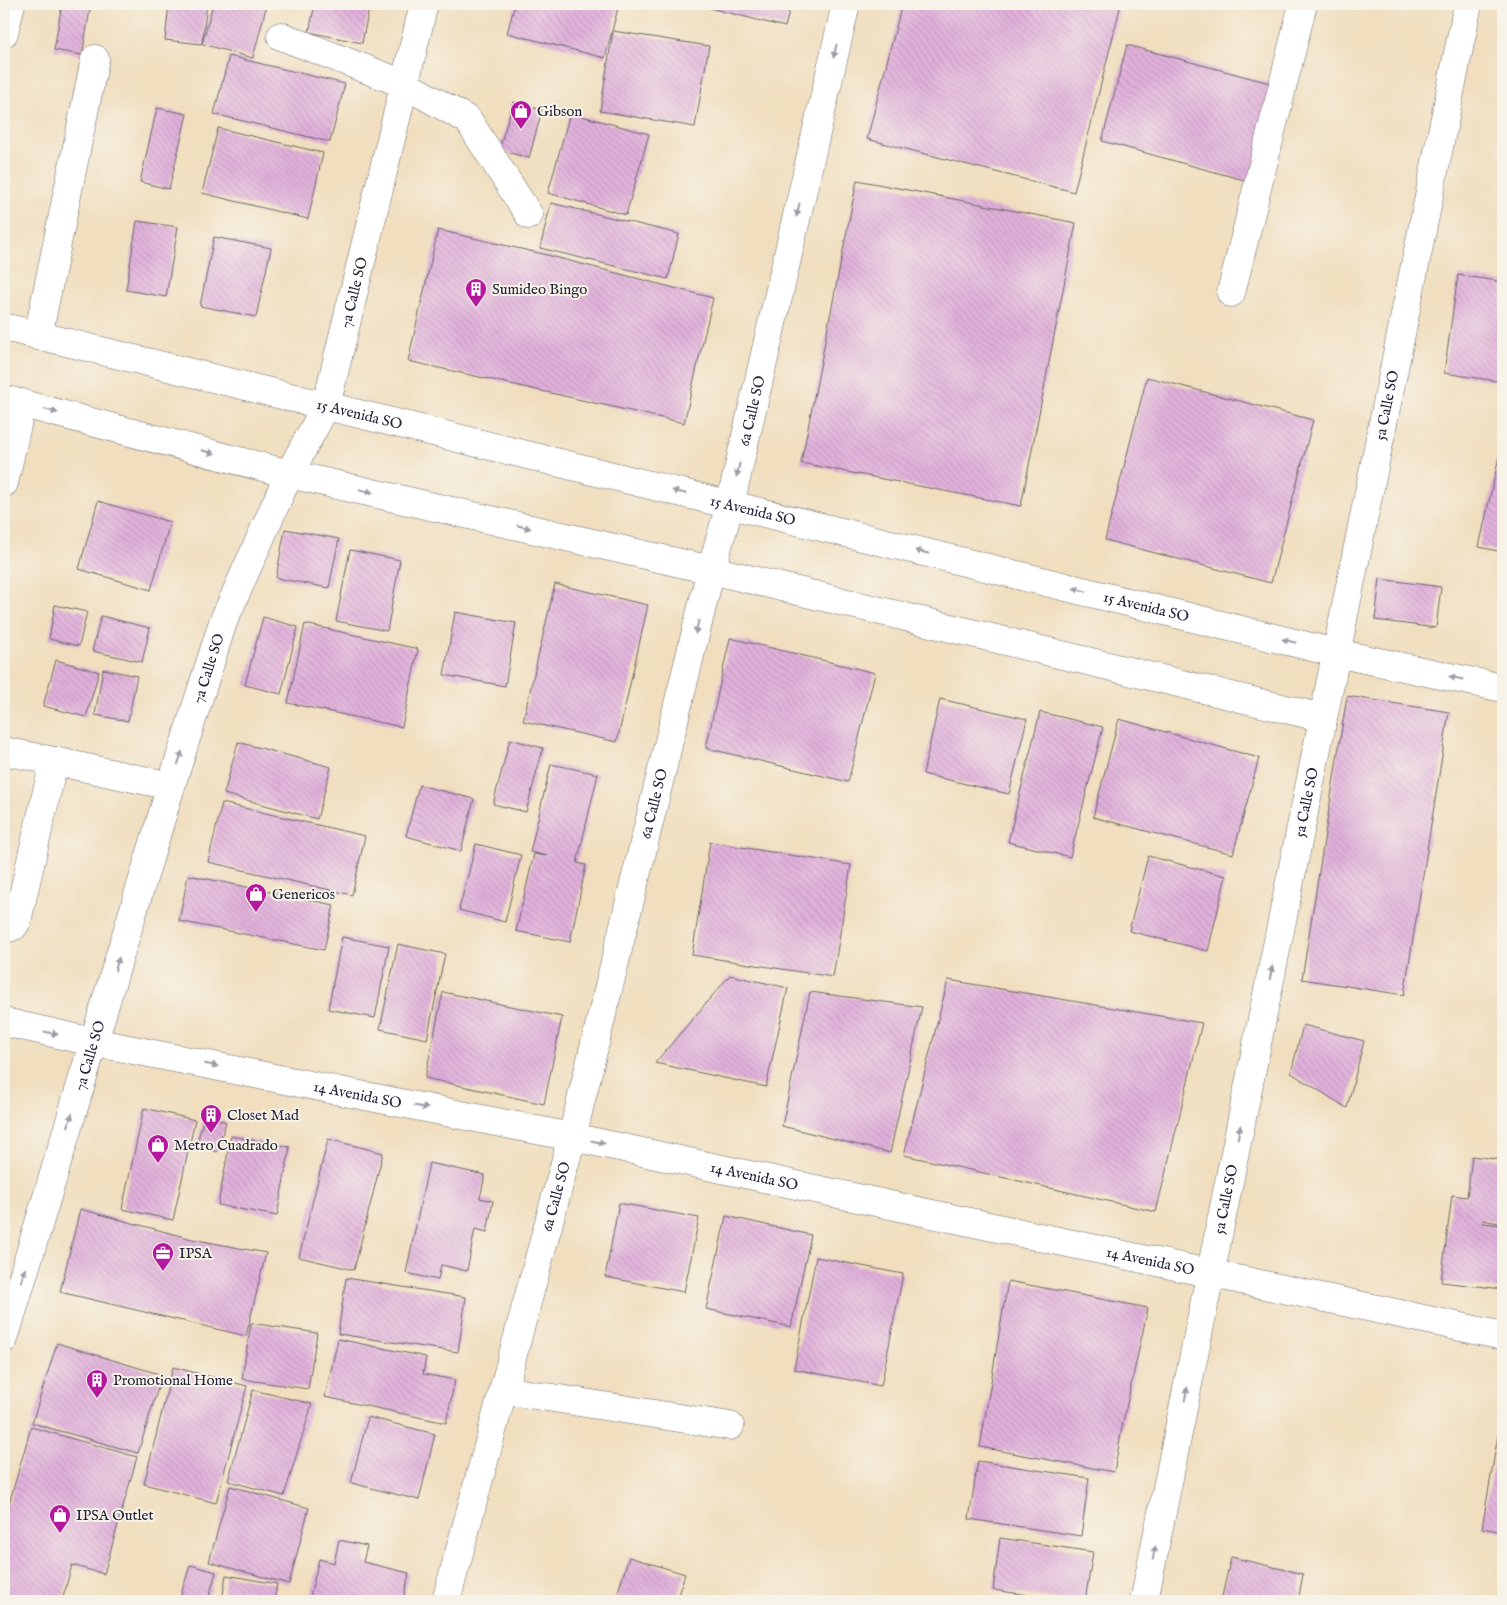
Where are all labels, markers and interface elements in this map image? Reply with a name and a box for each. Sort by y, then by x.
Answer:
one-way arrow [831,44,839,59]
shop icon: Gibson [509,99,533,130]
place label: Gibson [537,102,582,121]
one-way arrow [794,202,802,217]
street label: 7a Calle SO [336,255,371,330]
building icon: Sumideo Bingo [464,277,488,308]
place label: Sumideo Bingo [492,280,587,299]
street label: 5a Calle SO [1370,369,1403,442]
street label: 6a Calle SO [734,374,769,448]
street label: 15 Avenida SO [315,394,404,434]
one-way arrow [43,407,59,415]
one-way arrow [201,448,216,456]
one-way arrow [734,463,742,478]
one-way arrow [358,487,373,495]
one-way arrow [672,488,687,496]
street label: 15 Avenida SO [708,491,798,530]
one-way arrow [517,523,532,531]
one-way arrow [915,548,930,556]
one-way arrow [1073,586,1088,594]
street label: 15 Avenida SO [1102,587,1191,626]
one-way arrow [693,620,701,635]
street label: 7a Calle SO [188,631,228,706]
one-way arrow [1281,637,1296,645]
one-way arrow [1448,674,1463,682]
one-way arrow [176,751,184,766]
street label: 5a Calle SO [1290,766,1322,839]
street label: 6a Calle SO [636,767,671,841]
shop icon: Genericos [244,882,268,913]
place label: Genericos [272,885,335,904]
one-way arrow [113,956,121,971]
one-way arrow [1268,964,1276,980]
street label: 7a Calle SO [70,1018,109,1093]
one-way arrow [44,1029,59,1037]
one-way arrow [203,1061,218,1069]
street label: 14 Avenida SO [312,1076,403,1112]
building icon: Closet Mad [199,1103,223,1134]
one-way arrow [414,1103,429,1111]
place label: Closet Mad [227,1106,300,1125]
one-way arrow [66,1112,74,1127]
one-way arrow [1235,1124,1243,1140]
shop icon: Metro Cuadrado [146,1133,170,1164]
place label: Metro Cuadrado [174,1136,278,1155]
one-way arrow [590,1139,606,1147]
street label: 14 Avenida SO [709,1157,800,1195]
street label: 6a Calle SO [537,1160,574,1234]
street label: 5a Calle SO [1209,1163,1242,1236]
office icon: IPSA [151,1241,175,1272]
street label: 14 Avenida SO [1105,1242,1196,1279]
place label: IPSA [179,1244,213,1263]
one-way arrow [19,1268,27,1283]
building icon: Promotional Home [85,1368,109,1399]
place label: Promotional Home [113,1371,233,1390]
one-way arrow [1182,1387,1190,1402]
shop icon: IPSA Outlet [48,1503,72,1534]
place label: IPSA Outlet [76,1506,154,1525]
one-way arrow [1150,1545,1158,1561]

